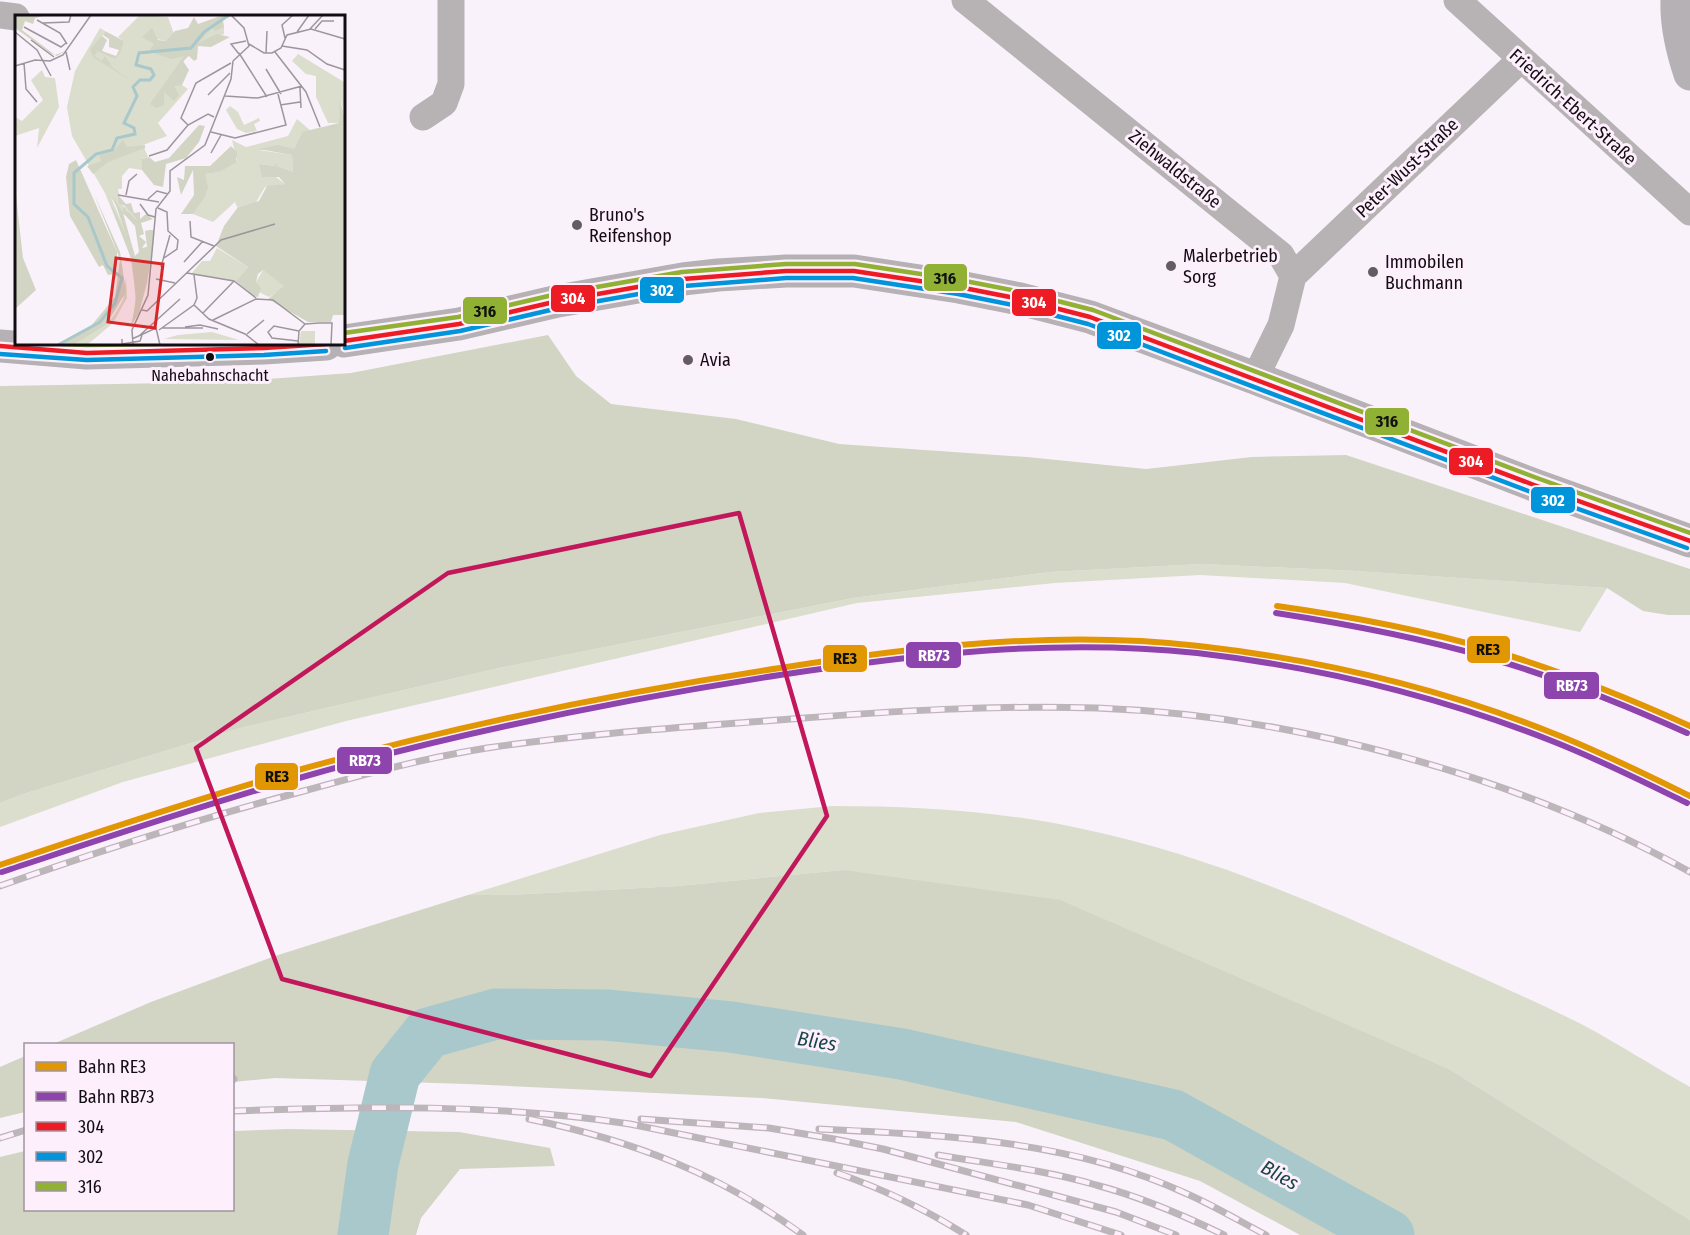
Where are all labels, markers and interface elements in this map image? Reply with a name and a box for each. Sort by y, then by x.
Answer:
inset map [15,15,345,345]
street label: Friedrich-Ebert-Straße [1505,44,1641,170]
street label: Peter-Wust-Straße [1351,113,1463,222]
street label: Ziehwaldstraße [1124,125,1226,213]
place label: Bruno's Reifenshop [589,204,672,247]
marker: Bruno's Reifenshop [570,218,584,232]
place label: Malerbetrieb Sorg [1183,245,1278,288]
place label: Immobilen Buchmann [1385,251,1464,294]
marker: Malerbetrieb Sorg [1164,259,1178,273]
line badge: 316 [923,263,968,292]
marker: Immobilen Buchmann [1366,265,1380,279]
text: 316 [933,269,956,288]
line badge: 302 [639,276,685,304]
text: 302 [649,281,674,300]
line badge: 304 [550,284,596,313]
line badge: 304 [1011,288,1057,317]
text: 304 [560,289,585,308]
text: 304 [1021,293,1046,312]
line badge: 316 [462,296,508,325]
text: 316 [473,302,496,321]
line badge: 302 [1096,321,1142,350]
text: 302 [1106,326,1131,345]
place label: Avia [700,349,731,371]
marker: Nahebahnschacht [204,351,216,363]
marker: Avia [681,353,695,367]
place label: Nahebahnschacht [151,366,269,385]
line badge: 316 [1364,407,1410,436]
text: 316 [1375,412,1398,431]
line badge: 304 [1448,447,1494,476]
text: 304 [1458,452,1483,471]
line badge: 302 [1530,486,1576,514]
text: 302 [1540,491,1565,510]
line badge: RE3 [1466,635,1511,664]
text: RE3 [1476,640,1500,659]
line badge: RB73 [905,641,962,669]
line badge: RE3 [822,644,868,673]
text: RB73 [918,646,950,665]
text: RE3 [833,649,857,668]
line badge: RB73 [1543,671,1600,700]
text: RB73 [1556,676,1588,695]
line badge: RB73 [336,746,393,775]
text: RB73 [349,751,381,770]
line badge: RE3 [254,762,299,791]
text: RE3 [265,767,289,786]
water label: Blies [796,1026,839,1056]
legend [24,1043,234,1211]
text: Bahn RE3 [78,1056,146,1078]
text: Bahn RB73 [78,1086,154,1108]
text: 304 [78,1116,104,1138]
text: 302 [78,1146,103,1168]
water label: Blies [1257,1155,1303,1195]
text: 316 [78,1176,102,1198]

